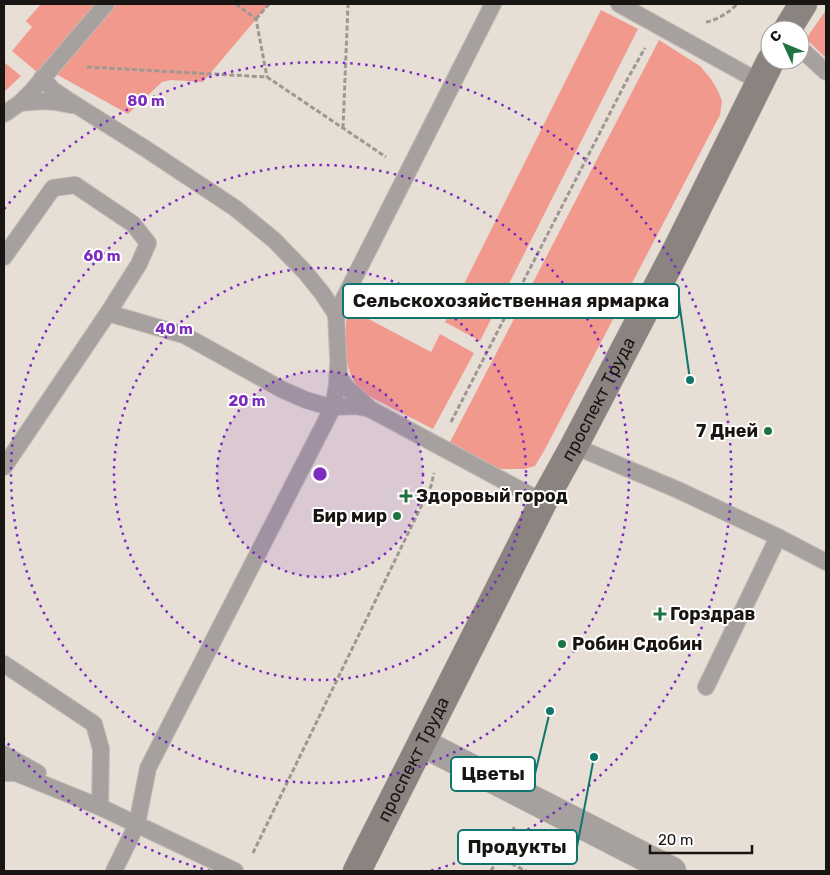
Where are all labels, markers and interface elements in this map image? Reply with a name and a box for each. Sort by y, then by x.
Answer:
north arrow [760,20,810,70]
text: С [766,27,786,46]
text: 80 m [127,92,165,110]
text: 60 m [84,247,120,265]
callout: Сельскохозяйственная ярмарка [343,284,679,318]
text: Сельскохозяйственная ярмарка [353,289,669,312]
text: 40 m [155,320,193,338]
street label: проспект Труда [557,333,640,465]
text: 20 m [229,392,265,410]
place label: 7 Дней [696,420,758,442]
marker: 7 Дней [762,425,774,437]
centre of rings [311,465,329,483]
place label: Здоровый город [416,485,568,507]
marker: Здоровый город [400,490,412,502]
place label: Бир мир [313,505,387,527]
marker: Бир мир [391,510,403,522]
place label: Горздрав [670,603,755,625]
marker: Горздрав [654,608,666,620]
place label: Робин Сдобин [572,633,702,655]
marker: Робин Сдобин [556,638,568,650]
street label: проспект Труда [373,693,454,826]
callout: Цветы [451,757,535,791]
text: Цветы [461,762,525,785]
scale bar [650,822,752,854]
callout: Продукты [458,830,577,864]
text: 20 m [658,831,693,849]
text: Продукты [467,835,567,858]

